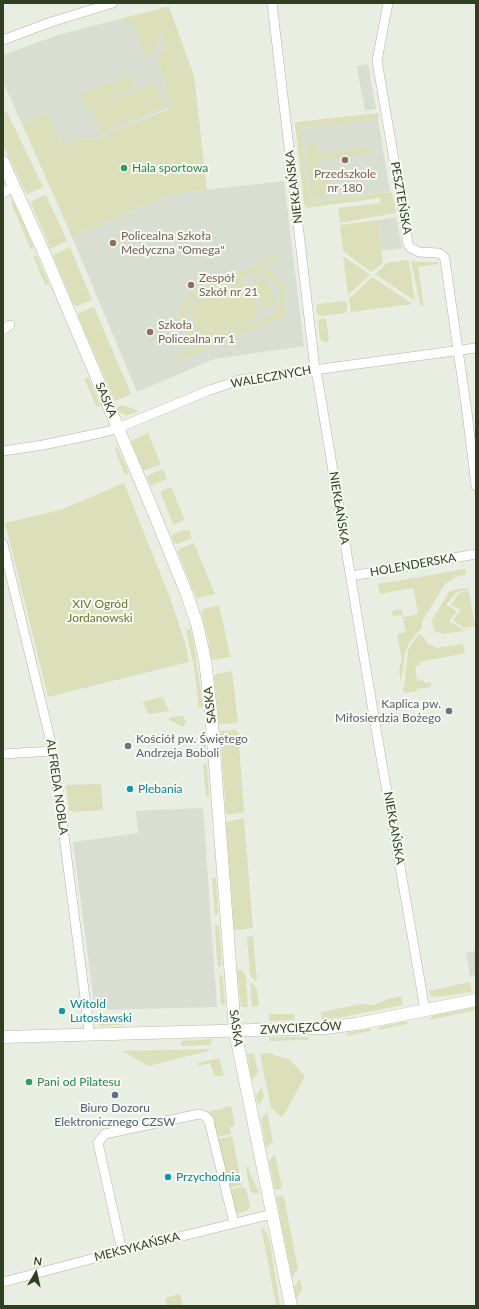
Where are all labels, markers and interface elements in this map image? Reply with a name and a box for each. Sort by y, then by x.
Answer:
street label: NIEKŁAŃSKA [282,150,306,224]
marker: Przedszkole nr 180 [340,155,350,165]
street label: PESZTEŃSKA [388,160,414,236]
place label: Hala sportowa [132,161,208,175]
marker: Hala sportowa [119,163,129,173]
place label: Przedszkole nr 180 [314,167,376,195]
place label: Policealna Szkoła Medyczna "Omega" [121,229,225,257]
marker: Policealna Szkoła Medyczna "Omega" [108,238,118,248]
place label: Zespół Szkół nr 21 [199,271,258,299]
marker: Zespół Szkół nr 21 [186,280,196,290]
place label: Szkoła Policealna nr 1 [158,318,235,346]
marker: Szkoła Policealna nr 1 [145,327,155,337]
street label: WALECZNYCH [230,363,312,391]
street label: SASKA [92,380,120,420]
street label: NIEKŁAŃSKA [326,471,352,545]
street label: HOLENDERSKA [369,550,457,580]
park label: XIV Ogród Jordanowski [67,597,133,625]
street label: SASKA [201,686,219,724]
place label: Kaplica pw. Miłosierdzia Bożego [335,697,441,725]
marker: Kaplica pw. Miłosierdzia Bożego [444,706,454,716]
place label: Kościół pw. Świętego Andrzeja Boboli [136,732,248,760]
street label: ALFREDA NOBLA [43,738,71,836]
marker: Kościół pw. Świętego Andrzeja Boboli [123,741,133,751]
place label: Plebania [138,782,183,796]
marker: Plebania [125,784,135,794]
street label: NIEKŁAŃSKA [381,791,407,865]
place label: Witold Lutosławski [70,997,132,1025]
marker: Witold Lutosławski [57,1006,67,1016]
street label: SASKA [226,1009,246,1047]
street label: ZWYCIĘZCÓW [260,1019,342,1037]
place label: Pani od Pilatesu [37,1075,120,1089]
marker: Pani od Pilatesu [24,1077,34,1087]
marker: Biuro Dozoru Elektronicznego CZSW [110,1090,120,1100]
place label: Biuro Dozoru Elektronicznego CZSW [54,1101,176,1129]
place label: Przychodnia [176,1170,240,1184]
marker: Przychodnia [163,1172,173,1182]
street label: MEKSYKAŃSKA [93,1229,181,1265]
north arrow [16,1253,56,1293]
text: N [33,1254,43,1268]

